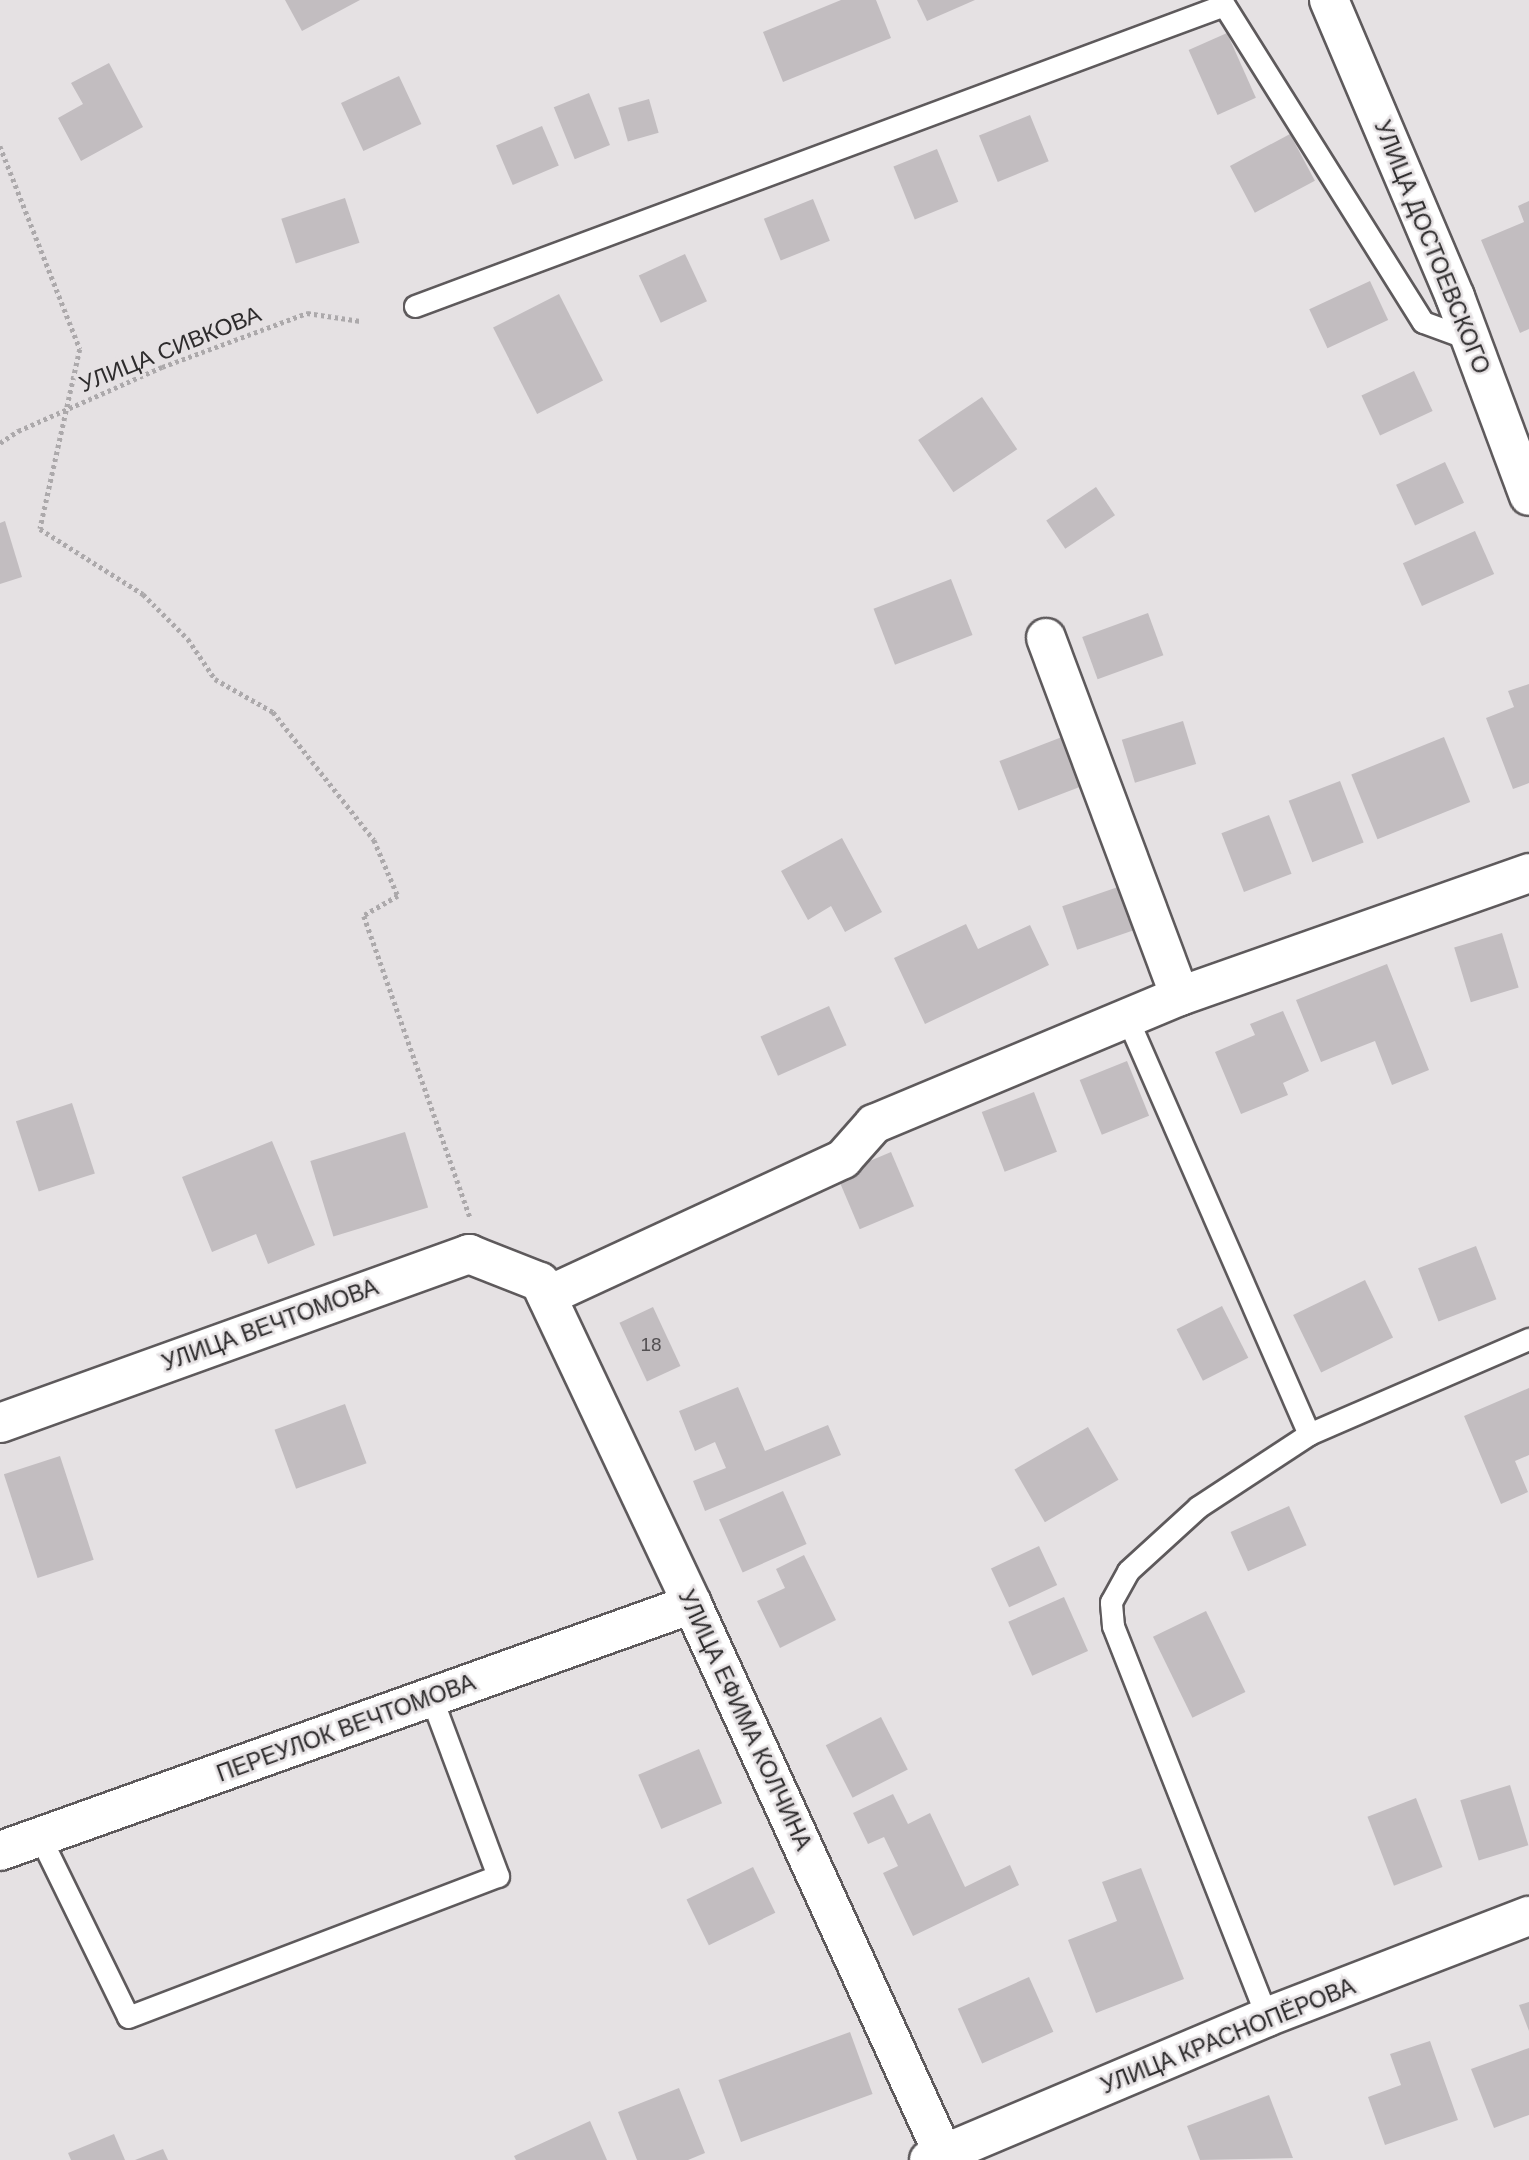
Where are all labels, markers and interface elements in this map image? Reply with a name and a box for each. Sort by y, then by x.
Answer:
street label: УЛИЦА ДОСТОЕВСКОГО [1368,116,1496,378]
street label: УЛИЦА СИВКОВА [75,300,265,398]
street label: УЛИЦА ВЕЧТОМОВА [158,1273,382,1377]
house number: 18 [640,1334,662,1356]
street label: УЛИЦА ЕФИМА КОЛЧИНА [672,1585,818,1855]
street label: ПЕРЕУЛОК ВЕЧТОМОВА [213,1668,479,1788]
street label: УЛИЦА КРАСНОПЁРОВА [1097,1972,1359,2100]

